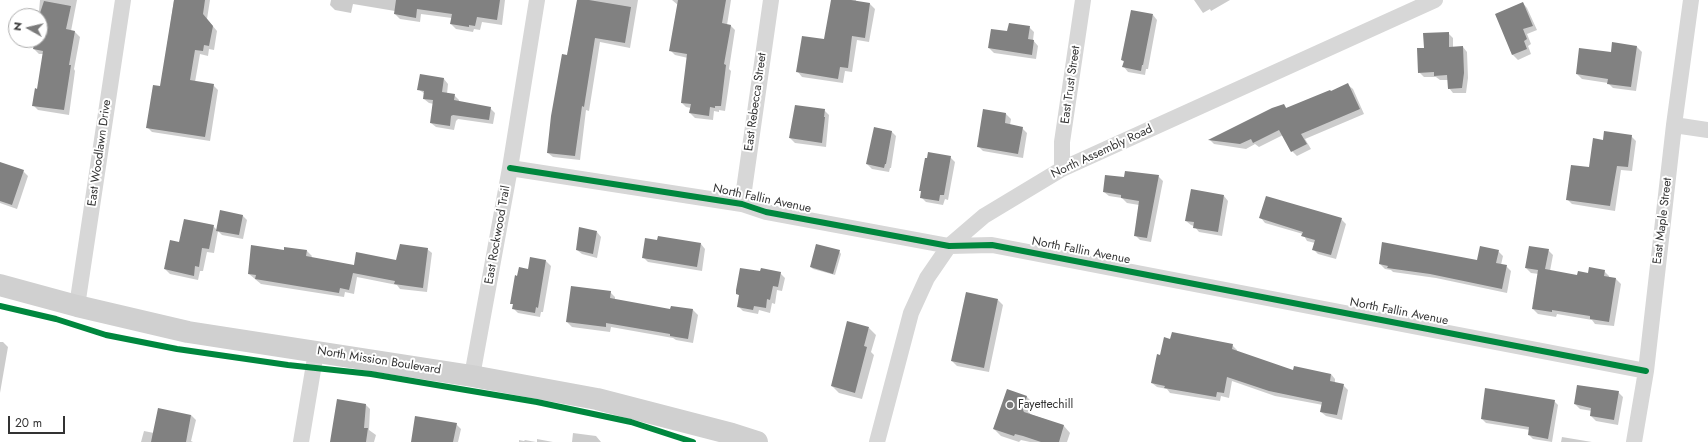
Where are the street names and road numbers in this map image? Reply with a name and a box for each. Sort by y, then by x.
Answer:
street label: East Trust Street [1058,45,1084,125]
street label: East Rebecca Street [742,52,770,152]
street label: East Woodlawn Drive [85,99,115,207]
street label: North Assembly Road [1049,122,1155,182]
street label: East Maple Street [1651,177,1675,265]
street label: North Fallin Avenue [712,182,812,216]
street label: East Rockwood Trail [482,184,514,286]
street label: North Fallin Avenue [1031,234,1131,268]
street label: North Fallin Avenue [1349,295,1449,329]
street label: North Mission Boulevard [316,344,442,378]

